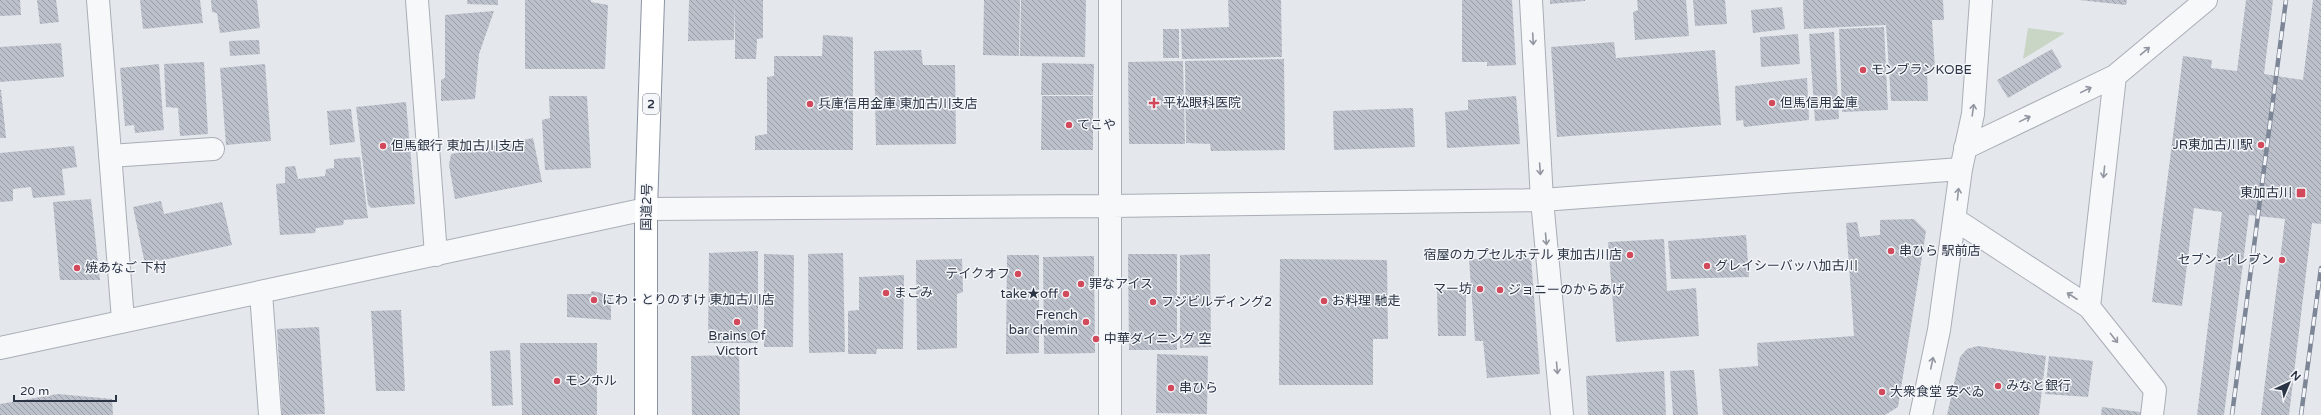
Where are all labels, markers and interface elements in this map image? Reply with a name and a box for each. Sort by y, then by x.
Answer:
one-way arrow [1530,32,1537,45]
one-way arrow [2140,46,2151,55]
place label: モンブランKOBE [1871,62,1972,78]
marker: モンブランKOBE [1858,65,1868,75]
one-way arrow [2079,86,2091,93]
road number: 2 [643,94,659,114]
place label: 平松眼科医院 [1163,95,1241,111]
place label: 但馬信用金庫 [1780,95,1858,111]
place label: 兵庫信用金庫 東加古川支店 [818,96,977,112]
marker: 平松眼科医院 [1148,97,1160,109]
marker: 但馬信用金庫 [1767,98,1777,108]
marker: 兵庫信用金庫 東加古川支店 [805,99,815,109]
one-way arrow [1970,104,1978,117]
one-way arrow [2019,115,2031,122]
place label: てこや [1077,117,1116,133]
marker: てこや [1064,120,1074,130]
place label: JR東加古川駅 [2173,137,2253,153]
place label: 但馬銀行 東加古川支店 [391,138,524,154]
marker: JR東加古川駅 [2256,140,2266,150]
marker: 但馬銀行 東加古川支店 [378,141,388,151]
one-way arrow [1537,162,1544,175]
one-way arrow [2101,165,2108,178]
street label: 国道2号 [639,183,655,231]
place label: 東加古川 [2240,185,2292,201]
marker: 東加古川 [2295,187,2307,199]
one-way arrow [1955,188,1962,201]
one-way arrow [1542,232,1549,245]
place label: 串ひら 駅前店 [1899,243,1980,259]
marker: 串ひら 駅前店 [1886,246,1896,256]
place label: 宿屋のカプセルホテル 東加古川店 [1424,247,1622,263]
marker: 宿屋のカプセルホテル 東加古川店 [1625,250,1635,260]
place label: セブン-イレブン [2178,252,2274,268]
marker: セブン-イレブン [2277,255,2287,265]
place label: グレイシーバッハ加古川 [1715,258,1858,274]
place label: 焼あなご 下村 [85,260,166,276]
marker: グレイシーバッハ加古川 [1702,261,1712,271]
marker: 焼あなご 下村 [72,263,82,273]
place label: テイクオフ [945,266,1010,282]
marker: テイクオフ [1013,269,1023,279]
place label: 罪なアイス [1089,276,1153,292]
marker: 罪なアイス [1076,279,1086,289]
place label: マー坊 [1433,281,1472,297]
place label: ジョニーのからあげ [1508,282,1625,298]
marker: マー坊 [1475,284,1485,294]
place label: まごみ [894,285,933,301]
marker: ジョニーのからあげ [1495,285,1505,295]
place label: take★off [1001,286,1059,302]
marker: まごみ [881,288,891,298]
marker: take★off [1061,289,1071,299]
place label: にわ・とりのすけ 東加古川店 [602,292,774,308]
one-way arrow [2067,292,2078,300]
place label: お料理 馳走 [1332,293,1400,309]
place label: フジビルディング2 [1161,294,1272,310]
marker: にわ・とりのすけ 東加古川店 [589,295,599,305]
marker: お料理 馳走 [1319,296,1329,306]
marker: フジビルディング2 [1148,297,1158,307]
place label: French bar chemin [1009,307,1078,338]
marker: Brains Of Victort [732,317,742,327]
marker: French bar chemin [1081,317,1091,327]
place label: Brains Of Victort [708,328,766,359]
place label: 中華ダイニング 空 [1104,331,1211,347]
one-way arrow [2109,332,2118,343]
marker: 中華ダイニング 空 [1091,334,1101,344]
one-way arrow [1929,357,1937,370]
one-way arrow [1554,361,1561,374]
north arrow [2269,363,2309,403]
text: N [2288,368,2303,384]
place label: モンホル [565,373,617,389]
marker: モンホル [552,376,562,386]
scale bar [14,377,116,403]
place label: みなと銀行 [2006,378,2071,394]
place label: 串ひら [1179,380,1218,396]
marker: みなと銀行 [1993,381,2003,391]
marker: 串ひら [1166,383,1176,393]
text: 20 m [20,384,49,398]
place label: 大衆食堂 安べゐ [1890,384,1984,400]
marker: 大衆食堂 安べゐ [1877,387,1887,397]

